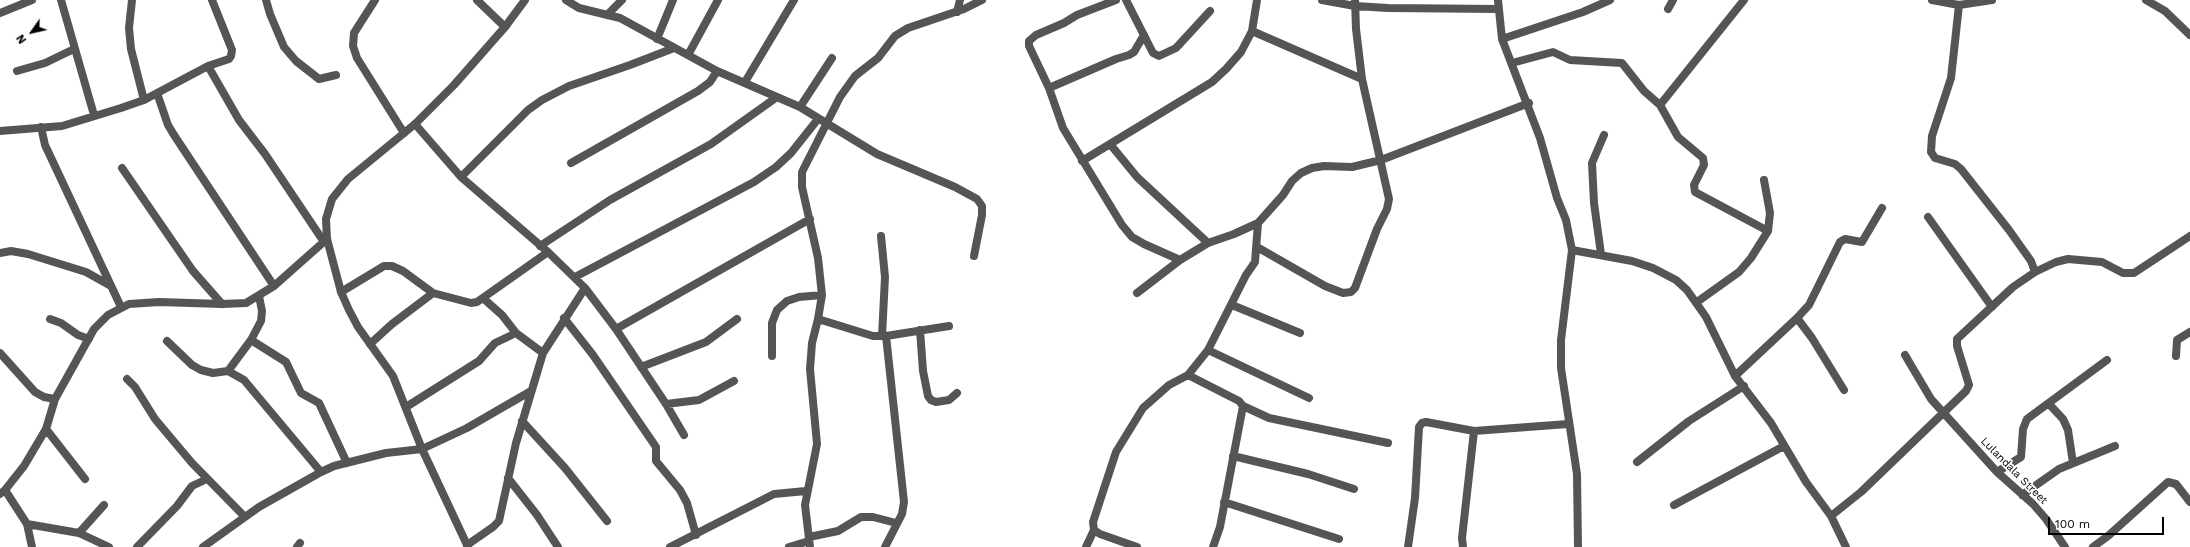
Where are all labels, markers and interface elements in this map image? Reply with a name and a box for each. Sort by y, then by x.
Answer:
north arrow [12,12,52,52]
text: N [14,32,29,46]
street label: Lulandala Street [1978,435,2050,507]
scale bar [2050,509,2166,535]
text: 100 m [2055,517,2090,531]

